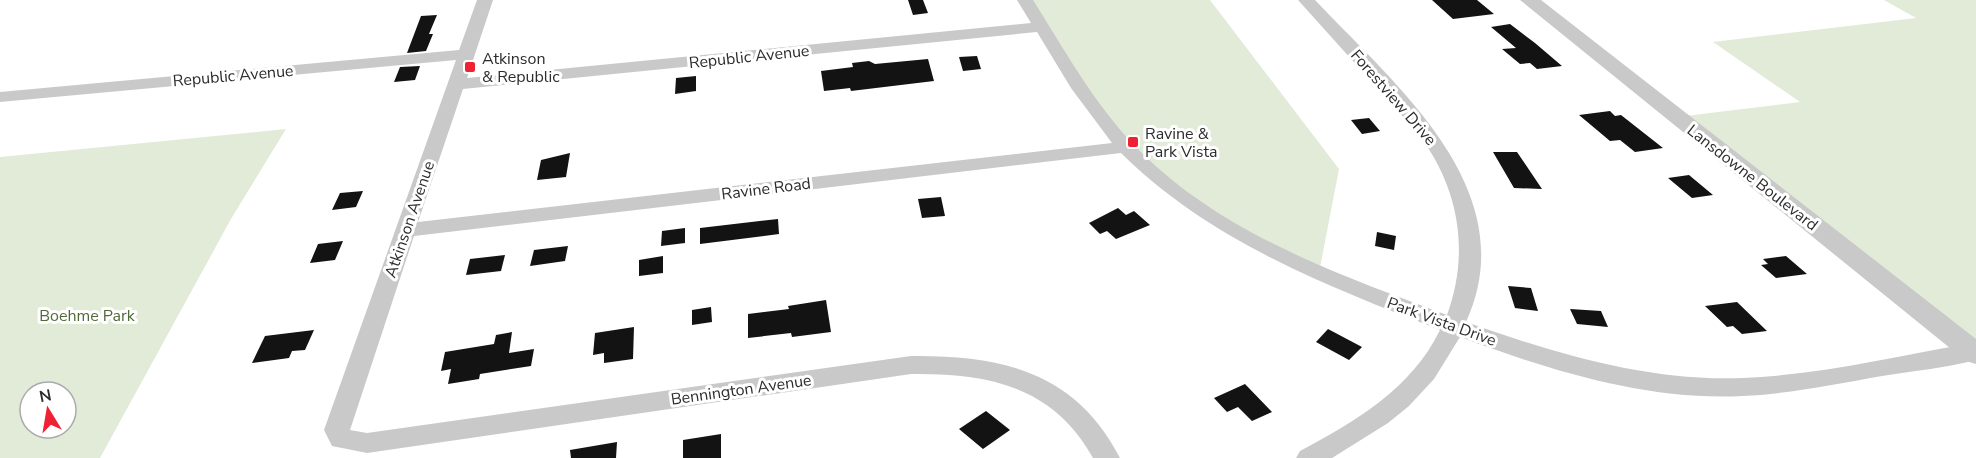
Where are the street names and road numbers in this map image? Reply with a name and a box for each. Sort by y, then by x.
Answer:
street label: Republic Avenue [688,40,810,74]
street label: Forestview Drive [1345,45,1441,150]
street label: Republic Avenue [172,60,294,92]
street label: Lansdowne Boulevard [1682,120,1822,236]
street label: Atkinson Avenue [380,158,440,281]
street label: Ravine Road [720,173,812,205]
street label: Park Vista Drive [1384,292,1499,352]
street label: Bennington Avenue [669,369,813,411]

